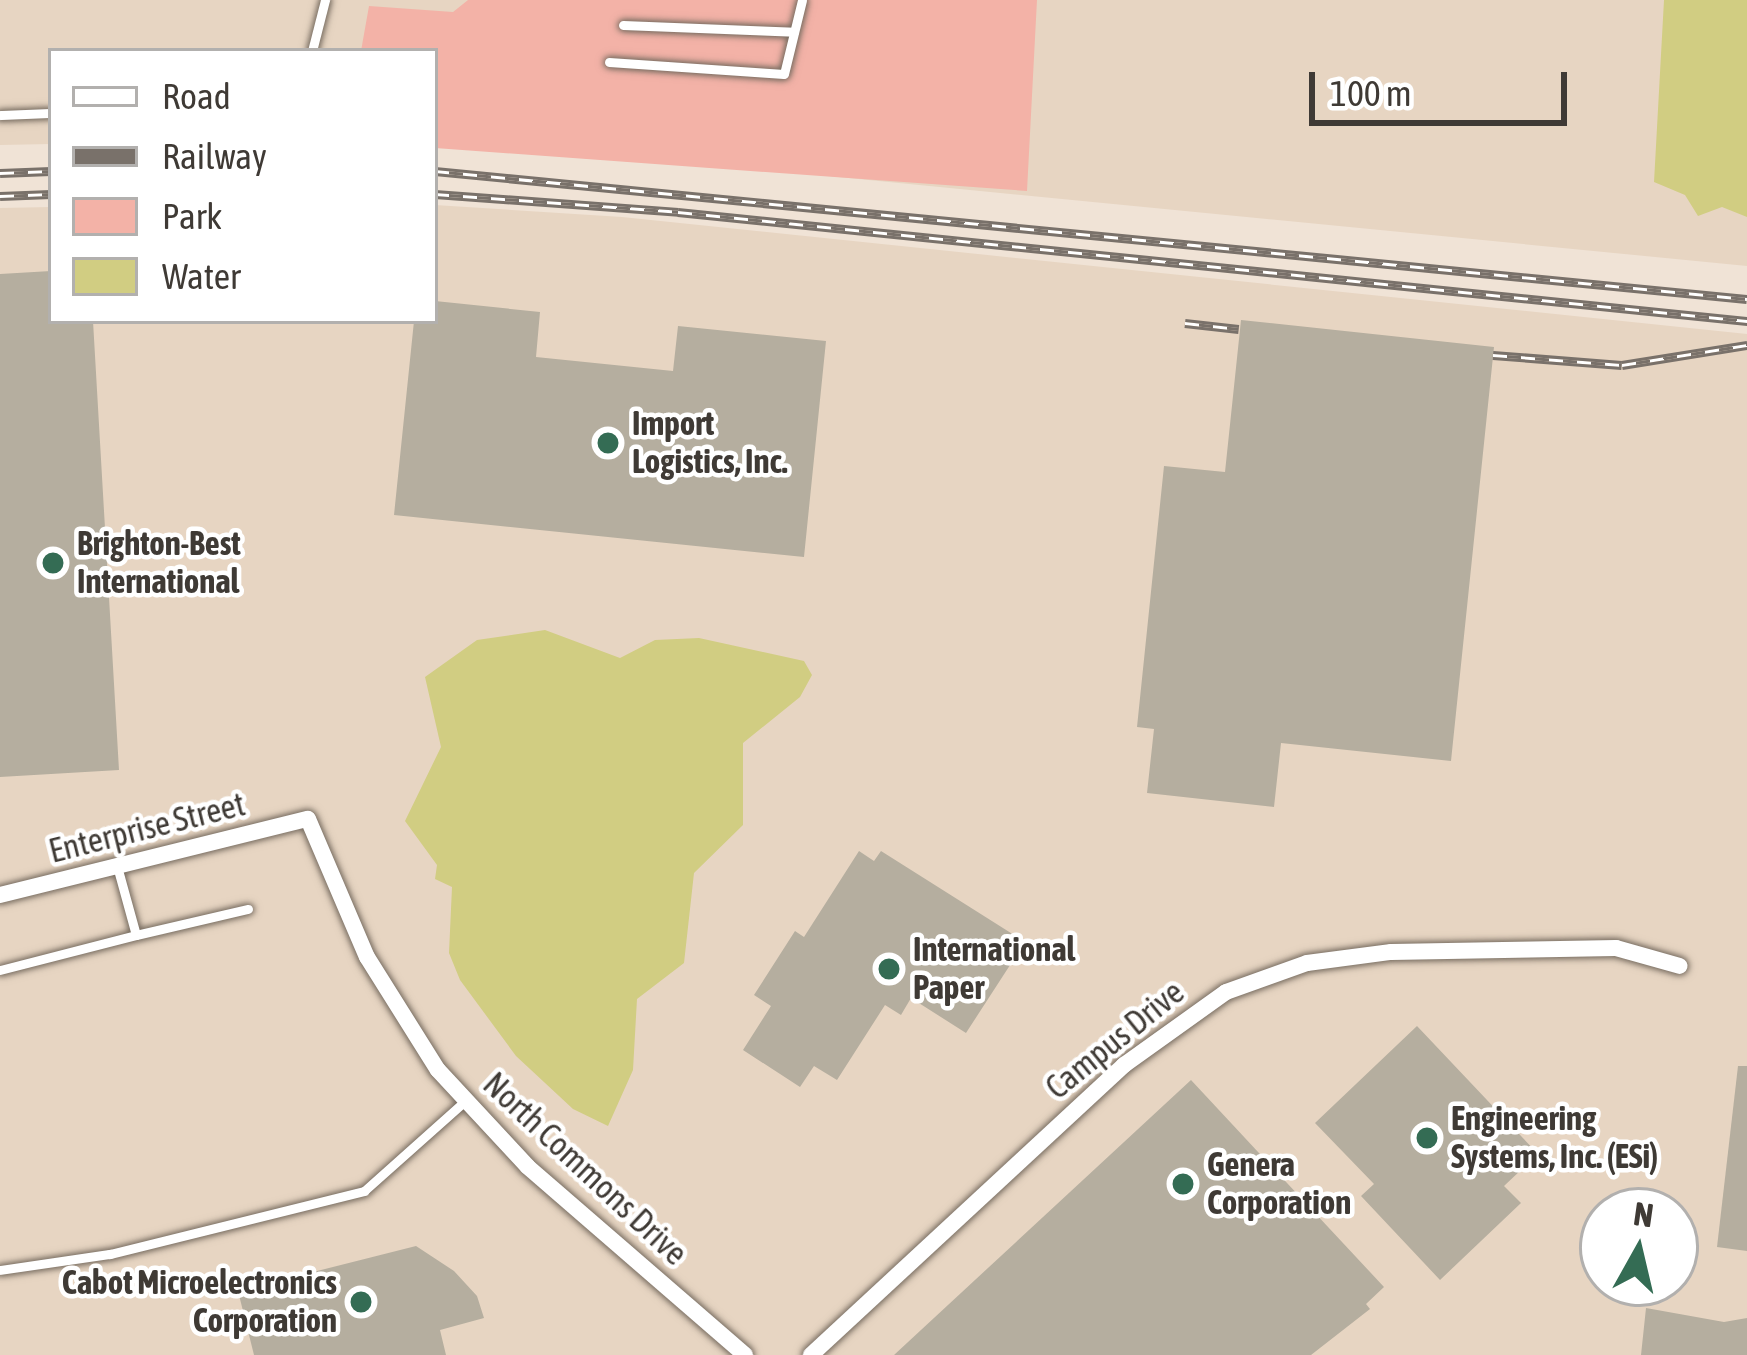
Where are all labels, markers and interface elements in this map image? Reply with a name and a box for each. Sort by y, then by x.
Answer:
legend [48,48,438,324]
scale bar [1315,48,1573,122]
text: 100 m [1330,72,1412,114]
text: Road [162,75,231,117]
text: Railway [162,135,267,177]
text: Park [162,195,222,237]
text: Water [162,255,241,297]
place label: Import Logistics, Inc. [632,404,788,482]
marker: Import Logistics, Inc. [595,430,621,456]
place label: Brighton-Best International [77,524,241,602]
marker: Brighton-Best International [40,550,66,576]
street label: Enterprise Street [45,785,249,871]
place label: International Paper [913,930,1075,1008]
marker: International Paper [876,956,902,982]
street label: Campus Drive [1038,972,1192,1108]
street label: North Commons Drive [475,1064,695,1274]
place label: Engineering Systems, Inc. (ESi) [1451,1099,1658,1177]
marker: Engineering Systems, Inc. (ESi) [1414,1125,1440,1151]
place label: Genera Corporation [1207,1145,1351,1223]
marker: Genera Corporation [1170,1171,1196,1197]
north arrow [1579,1187,1699,1307]
text: N [1631,1194,1656,1234]
place label: Cabot Microelectronics Corporation [62,1263,337,1341]
marker: Cabot Microelectronics Corporation [348,1289,374,1315]

